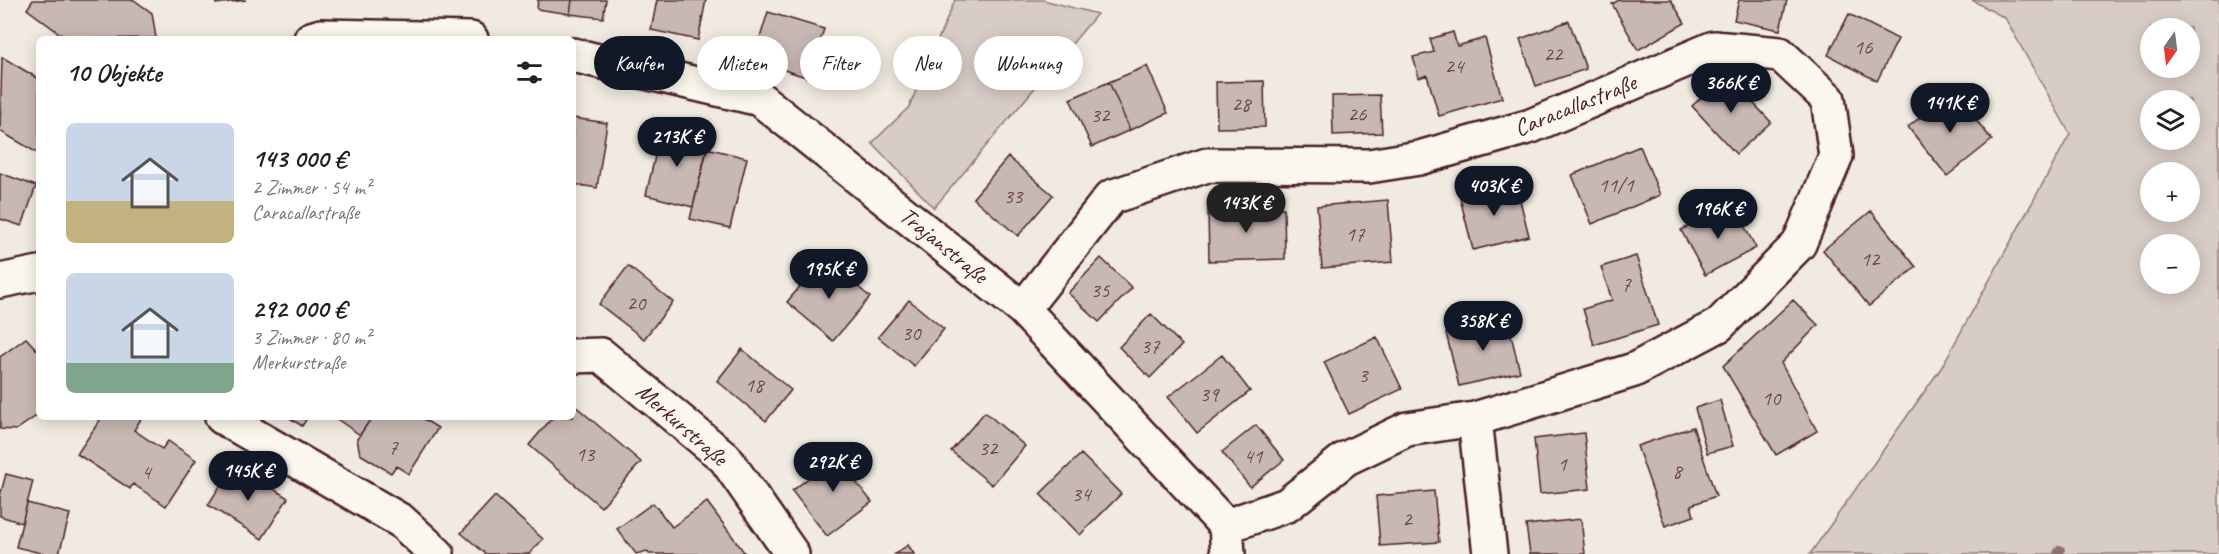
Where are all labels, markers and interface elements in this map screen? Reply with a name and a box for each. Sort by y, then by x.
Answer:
north arrow [2140,18,2200,78]
map controls [2140,18,2200,294]
house number: 16 [1854,34,1873,60]
chip: Kaufen [594,36,685,90]
chip: Mieten [697,36,788,90]
chip: Filter [800,36,881,90]
chip: Neu [893,36,962,90]
chip: Wohnung [974,36,1083,90]
house number: 22 [1544,41,1564,67]
house number: 24 [1445,53,1466,79]
text: 10 Objekte [66,56,162,89]
icon: filters [513,56,546,89]
pin: 366K € [1682,63,1780,114]
street label: Caracallastraße [1510,66,1642,143]
text: 366K € [1705,70,1757,95]
pin: 141K € [1901,83,1999,134]
text: 141K € [1925,90,1976,115]
button: layers [2140,90,2200,150]
house number: 28 [1232,91,1253,117]
house number: 26 [1348,101,1367,127]
house number: 32 [1091,102,1111,128]
pin: 213K € [628,117,726,168]
text: 213K € [652,124,703,149]
text: 143 000 € [252,142,346,175]
icon: home [114,147,186,219]
button: + [2140,162,2200,222]
pin: 403K € [1445,166,1543,217]
house number: 11/1 [1598,172,1635,198]
text: 403K € [1469,173,1520,198]
text: 2 Zimmer · 54 m² [252,175,371,200]
house number: 33 [1004,183,1024,209]
pin: 143K € [1197,183,1295,234]
pin: 196K € [1669,189,1767,240]
text: 143K € [1221,190,1272,215]
text: 196K € [1692,196,1744,221]
text: Caracallastraße [252,200,359,225]
street label: Trajanstraße [894,200,996,291]
house number: 17 [1346,221,1366,247]
button: − [2140,234,2200,294]
house number: 12 [1861,246,1881,272]
pin: 195K € [780,249,878,300]
text: 195K € [804,256,854,281]
house number: 7 [1621,271,1632,297]
house number: 35 [1091,277,1111,303]
house number: 20 [627,290,647,316]
text: 292 000 € [252,292,346,325]
icon: home [114,297,186,369]
pin: 358K € [1434,301,1532,352]
text: 358K € [1458,308,1508,333]
house number: 30 [902,320,922,346]
text: 3 Zimmer · 80 m² [252,325,371,350]
house number: 37 [1141,333,1161,359]
text: Merkurstraße [252,350,345,375]
house number: 3 [1358,362,1369,388]
house number: 18 [745,372,766,398]
street label: Merkurstraße [630,376,736,473]
house number: 39 [1200,381,1220,407]
house number: 10 [1762,385,1782,411]
house number: 7 [388,434,399,460]
house number: 32 [979,435,999,461]
house number: 13 [576,441,596,467]
pin: 292K € [784,442,882,493]
house number: 41 [1244,443,1264,469]
text: 292K € [808,449,858,474]
pin: 145K € [199,451,297,502]
house number: 1 [1557,451,1568,477]
text: 145K € [223,458,273,483]
house number: 8 [1672,458,1684,484]
house number: 4 [141,459,153,485]
house number: 34 [1072,481,1093,507]
house number: 2 [1402,506,1413,532]

